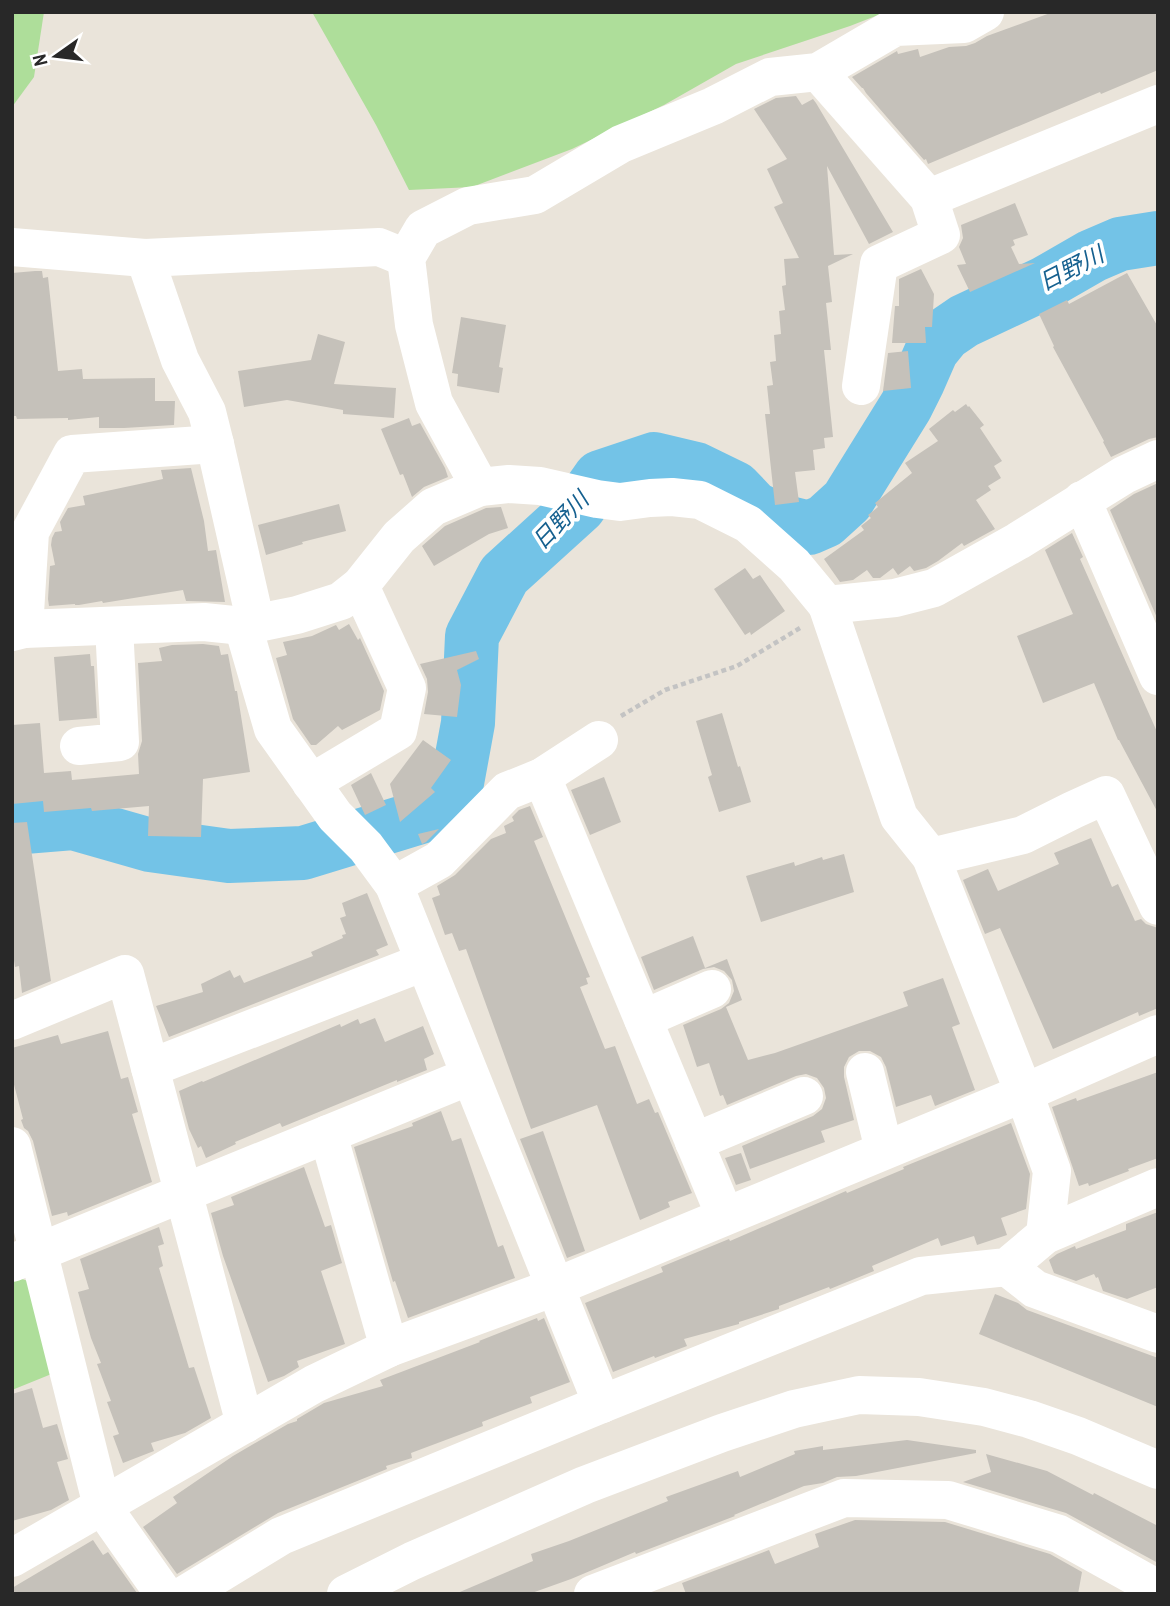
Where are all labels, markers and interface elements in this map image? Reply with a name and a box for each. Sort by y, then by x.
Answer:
north arrow [21,21,91,91]
text: N [26,52,53,69]
water label: 日野川 [1033,237,1111,297]
water label: 日野川 [525,482,597,556]

